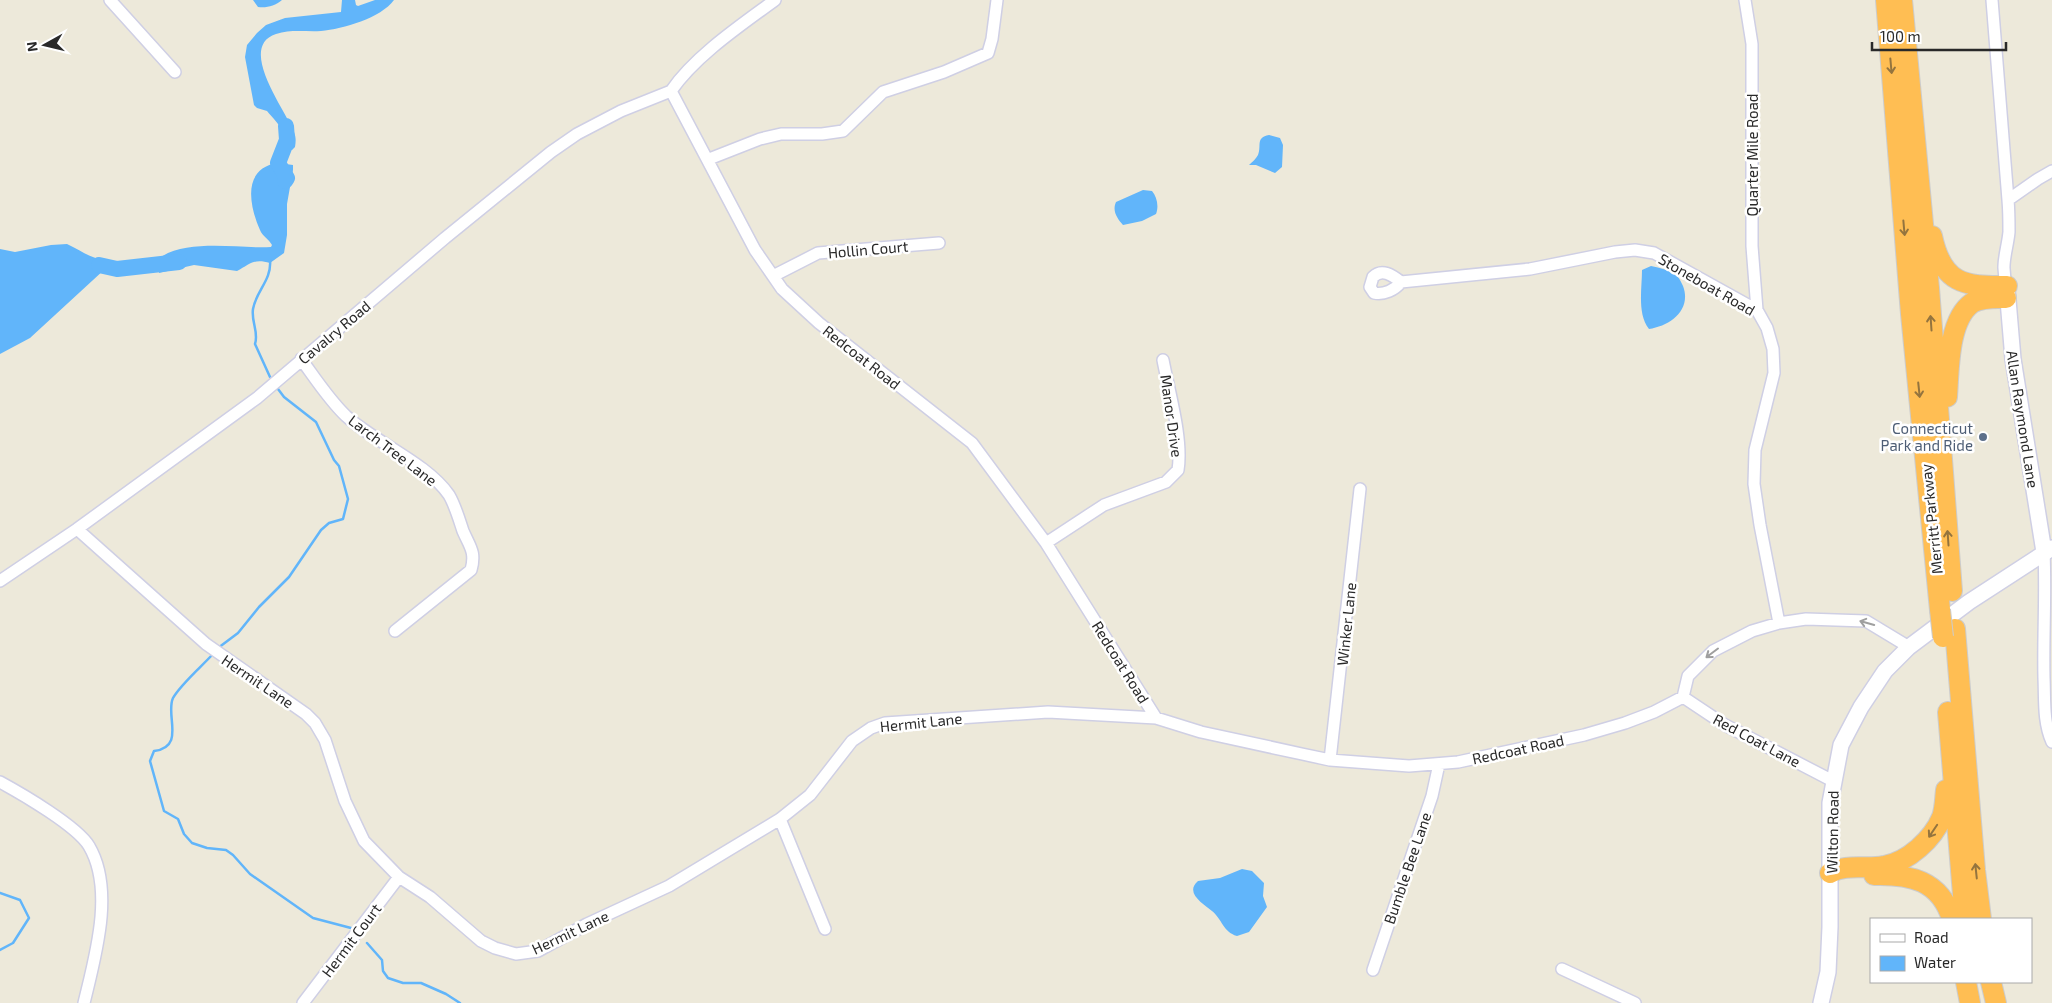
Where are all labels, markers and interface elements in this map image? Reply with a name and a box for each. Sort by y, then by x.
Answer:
north arrow [20,20,70,70]
scale bar [1872,20,2006,52]
text: 100 m [1880,27,1921,45]
text: N [23,41,41,53]
one-way arrow [1886,58,1896,74]
street label: Quarter Mile Road [1743,94,1762,216]
one-way arrow [1899,220,1909,236]
street label: Hollin Court [827,236,909,261]
street label: Stoneboat Road [1656,249,1758,319]
street label: Cavalry Road [294,297,374,367]
one-way arrow [1927,316,1936,332]
street label: Redcoat Road [820,321,904,393]
street label: Allan Raymond Lane [2003,349,2043,489]
street label: Manor Drive [1157,374,1187,458]
one-way arrow [1914,382,1924,398]
street label: Larch Tree Lane [345,411,441,489]
place label: Connecticut Park and Ride [1881,419,1973,454]
marker: Connecticut Park and Ride [1977,431,1989,443]
street label: Merritt Parkway [1916,463,1946,575]
one-way arrow [1943,530,1952,546]
street label: Winker Lane [1333,581,1359,667]
street label: Redcoat Road [1089,618,1153,706]
one-way arrow [1859,618,1875,628]
one-way arrow [1706,647,1719,658]
street label: Hermit Lane [219,650,297,712]
street label: Hermit Lane [879,709,963,735]
street label: Red Coat Lane [1710,709,1804,771]
street label: Redcoat Road [1470,730,1566,768]
street label: Wilton Road [1822,790,1842,874]
street label: Bumble Bee Lane [1379,810,1435,926]
one-way arrow [1928,824,1938,838]
one-way arrow [1971,863,1980,879]
street label: Hermit Court [318,899,385,980]
street label: Hermit Lane [529,906,611,958]
legend [1870,918,2032,983]
text: Road [1914,928,1949,946]
text: Water [1914,953,1956,971]

